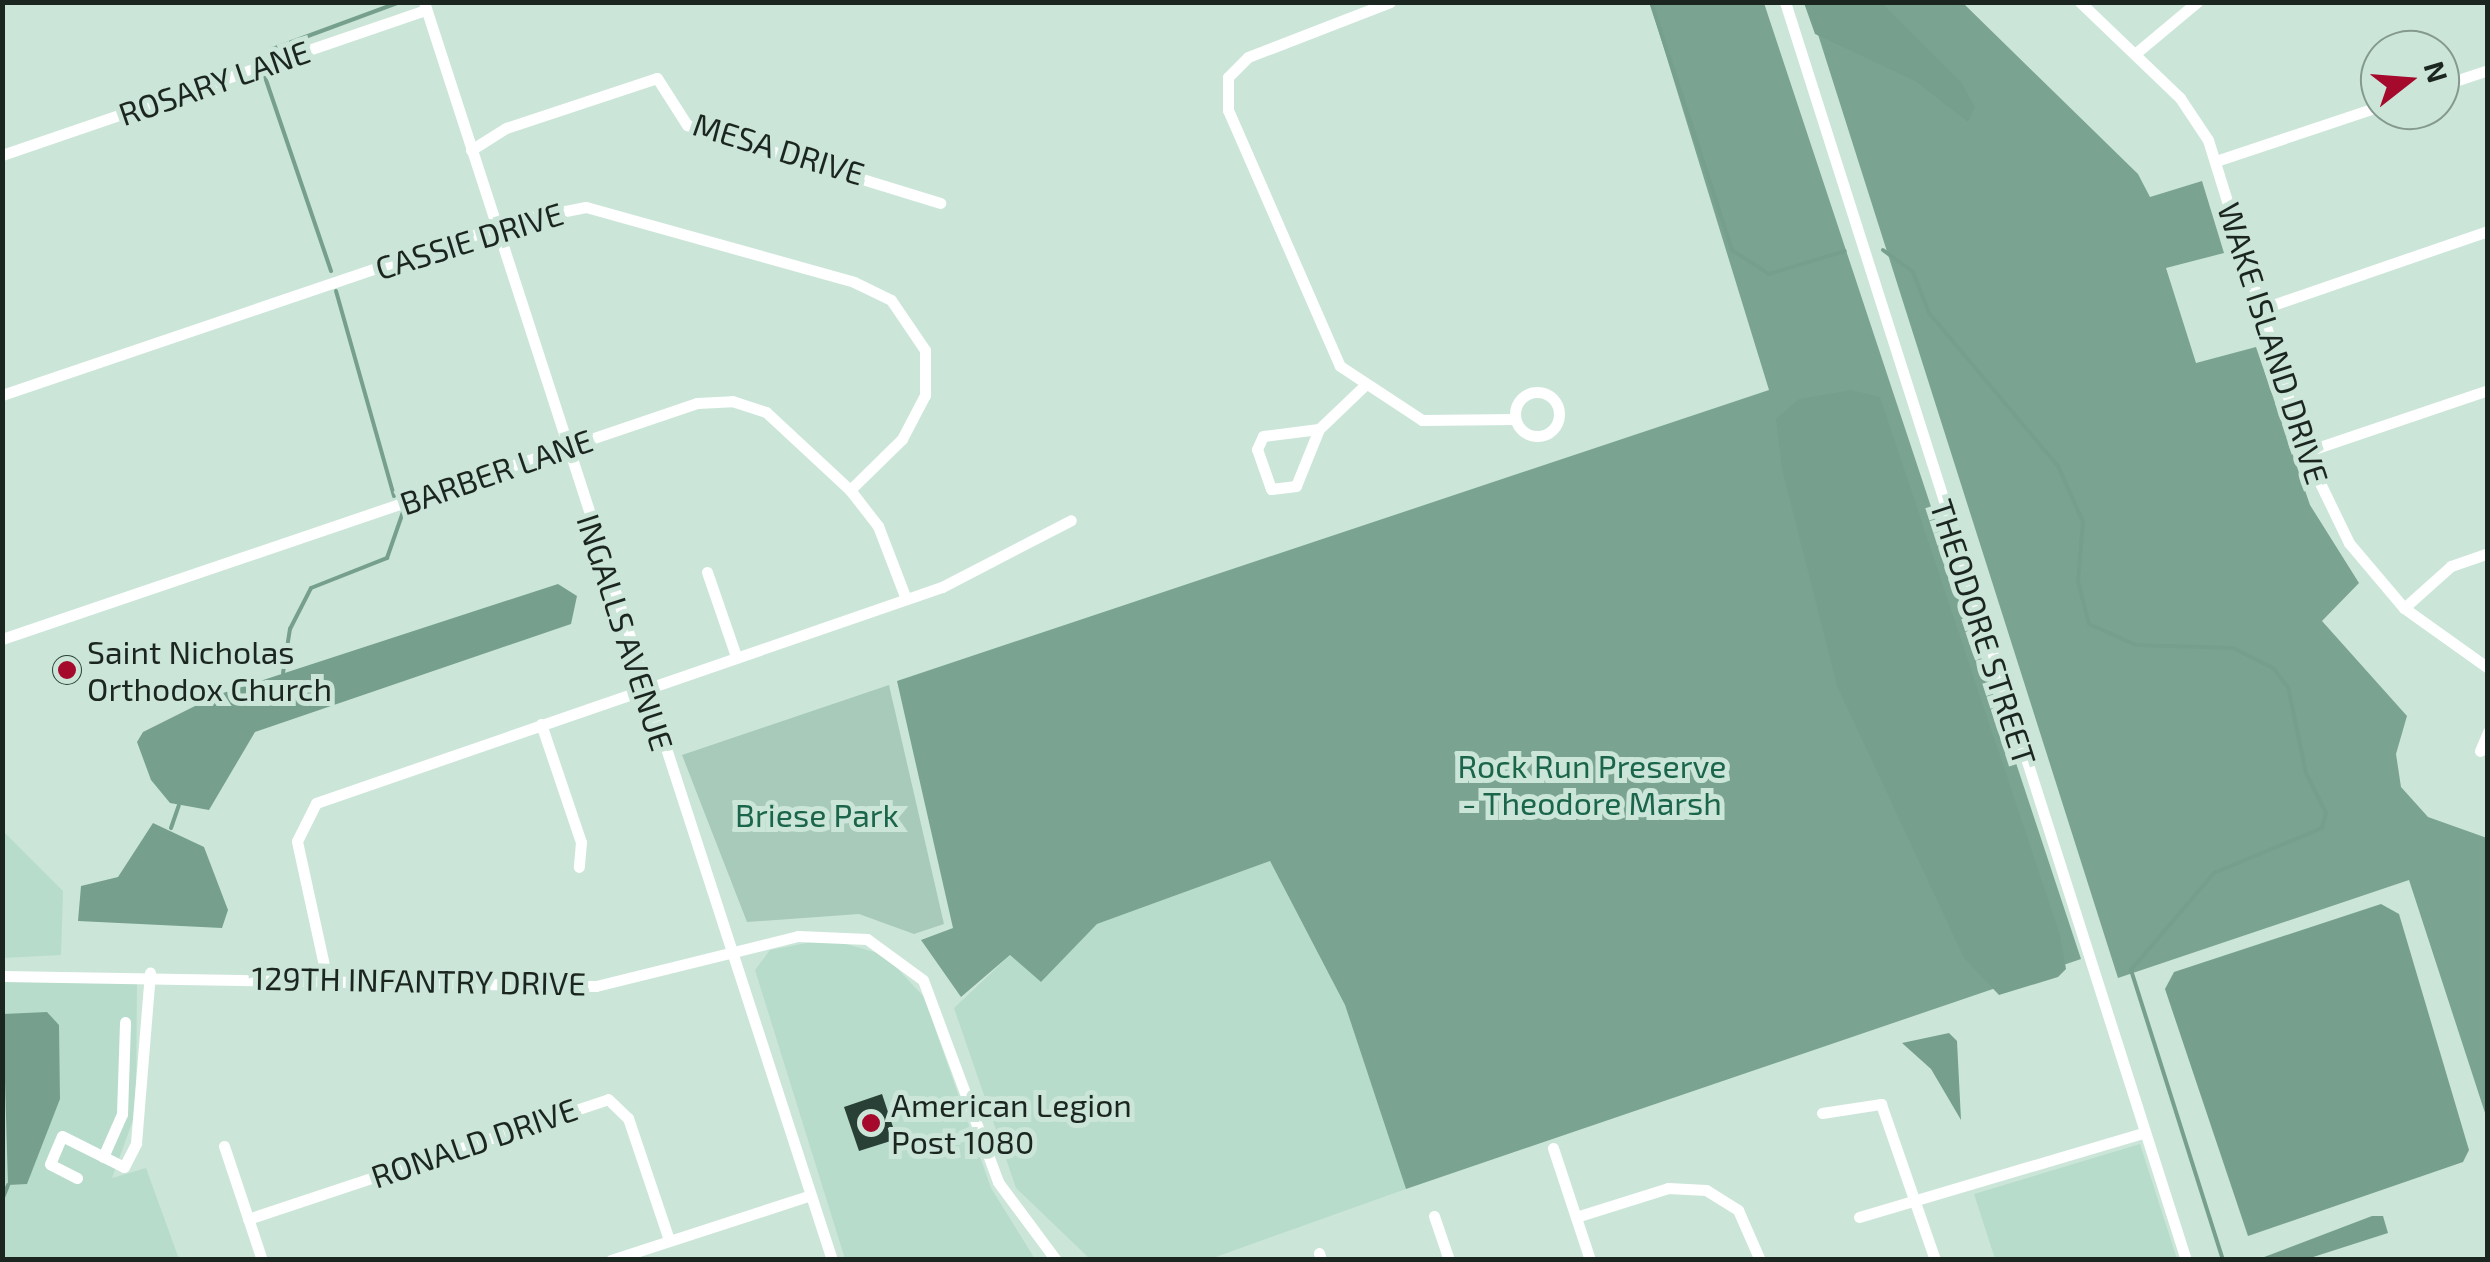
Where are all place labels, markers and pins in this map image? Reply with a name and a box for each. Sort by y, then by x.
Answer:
place label: Saint Nicholas Orthodox Church [87,633,332,708]
marker: Saint Nicholas Orthodox Church [56,659,78,681]
place label: American Legion Post 1080 [891,1086,1132,1161]
marker: American Legion Post 1080 [860,1112,882,1134]

